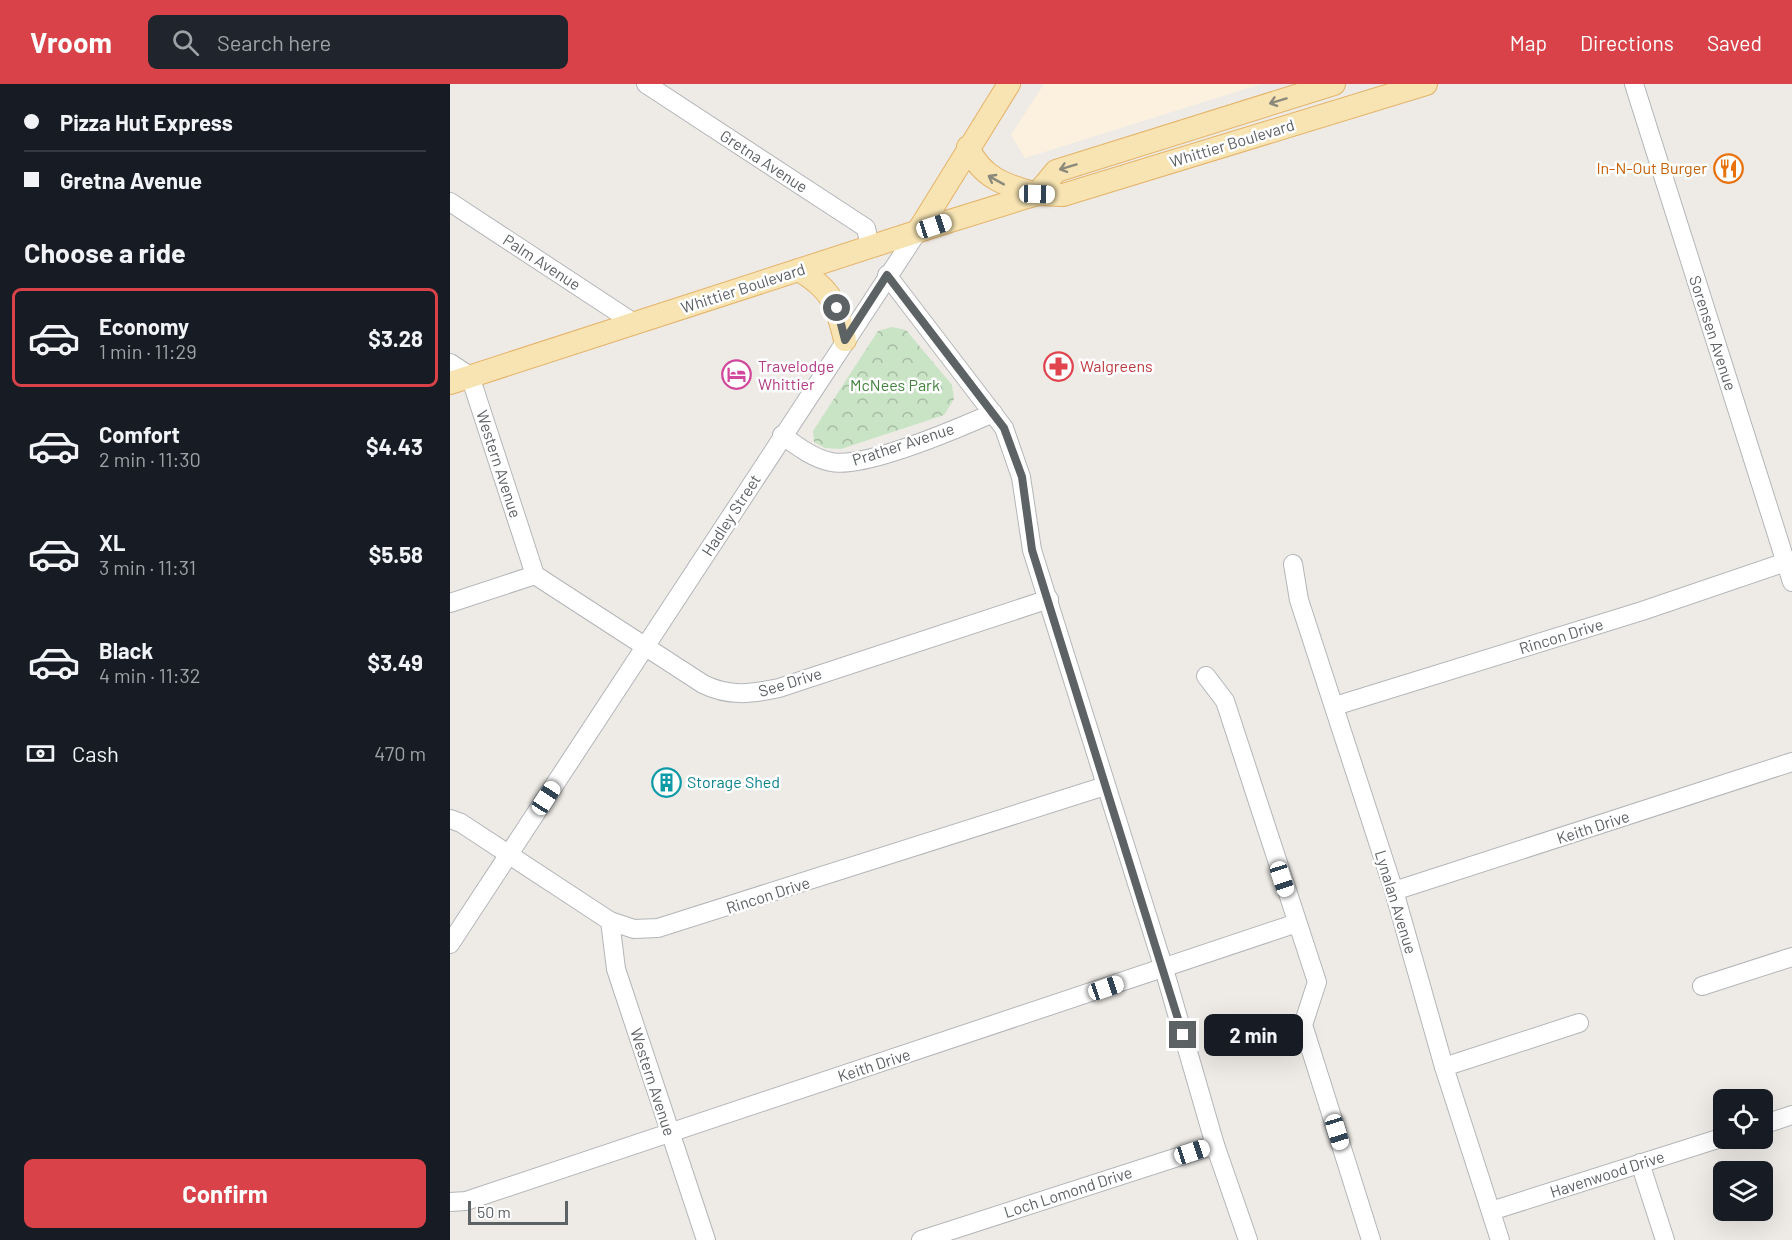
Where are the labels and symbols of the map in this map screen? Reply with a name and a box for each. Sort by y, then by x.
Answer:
one-way arrow [1269,96,1288,107]
street label: Whittier Boulevard [1167,115,1297,171]
street label: Gretna Avenue [717,125,812,196]
restaurant icon: In-N-Out Burger [1712,152,1744,184]
place label: In-N-Out Burger [1596,158,1707,177]
one-way arrow [1059,162,1078,173]
one-way arrow [988,174,1005,186]
car [1019,185,1055,203]
car [914,212,954,240]
street label: Palm Avenue [500,229,585,294]
street label: Whittier Boulevard [678,258,807,317]
street label: Sorensen Avenue [1686,273,1741,393]
route start [823,294,850,321]
pharmacy icon: Walgreens [1043,350,1075,382]
place label: Travelodge Whittier [758,356,834,393]
place label: Walgreens [1080,356,1153,375]
hotel icon: Travelodge Whittier [721,359,753,391]
park label: McNees Park [850,375,940,394]
street label: Western Avenue [473,408,526,520]
street label: Prather Avenue [849,418,956,469]
street label: Hadley Street [697,470,764,559]
street label: Rincon Drive [1517,614,1605,657]
street label: See Drive [756,663,824,700]
building icon: Storage Shed [650,766,682,798]
place label: Storage Shed [687,772,780,791]
car [529,778,563,818]
street label: Keith Drive [1554,806,1632,847]
street label: Lynalan Avenue [1372,848,1421,956]
car [1268,859,1296,899]
street label: Rincon Drive [724,872,812,917]
car [1086,974,1126,1002]
callout: 2 min [1204,1014,1303,1056]
route end [1169,1021,1196,1048]
street label: Western Avenue [627,1026,680,1138]
street label: Keith Drive [835,1044,913,1085]
car [1323,1112,1351,1152]
car [1172,1138,1212,1166]
street label: Havenwood Drive [1547,1146,1666,1201]
street label: Loch Lomond Drive [1001,1162,1134,1221]
scale bar [468,1198,568,1226]

